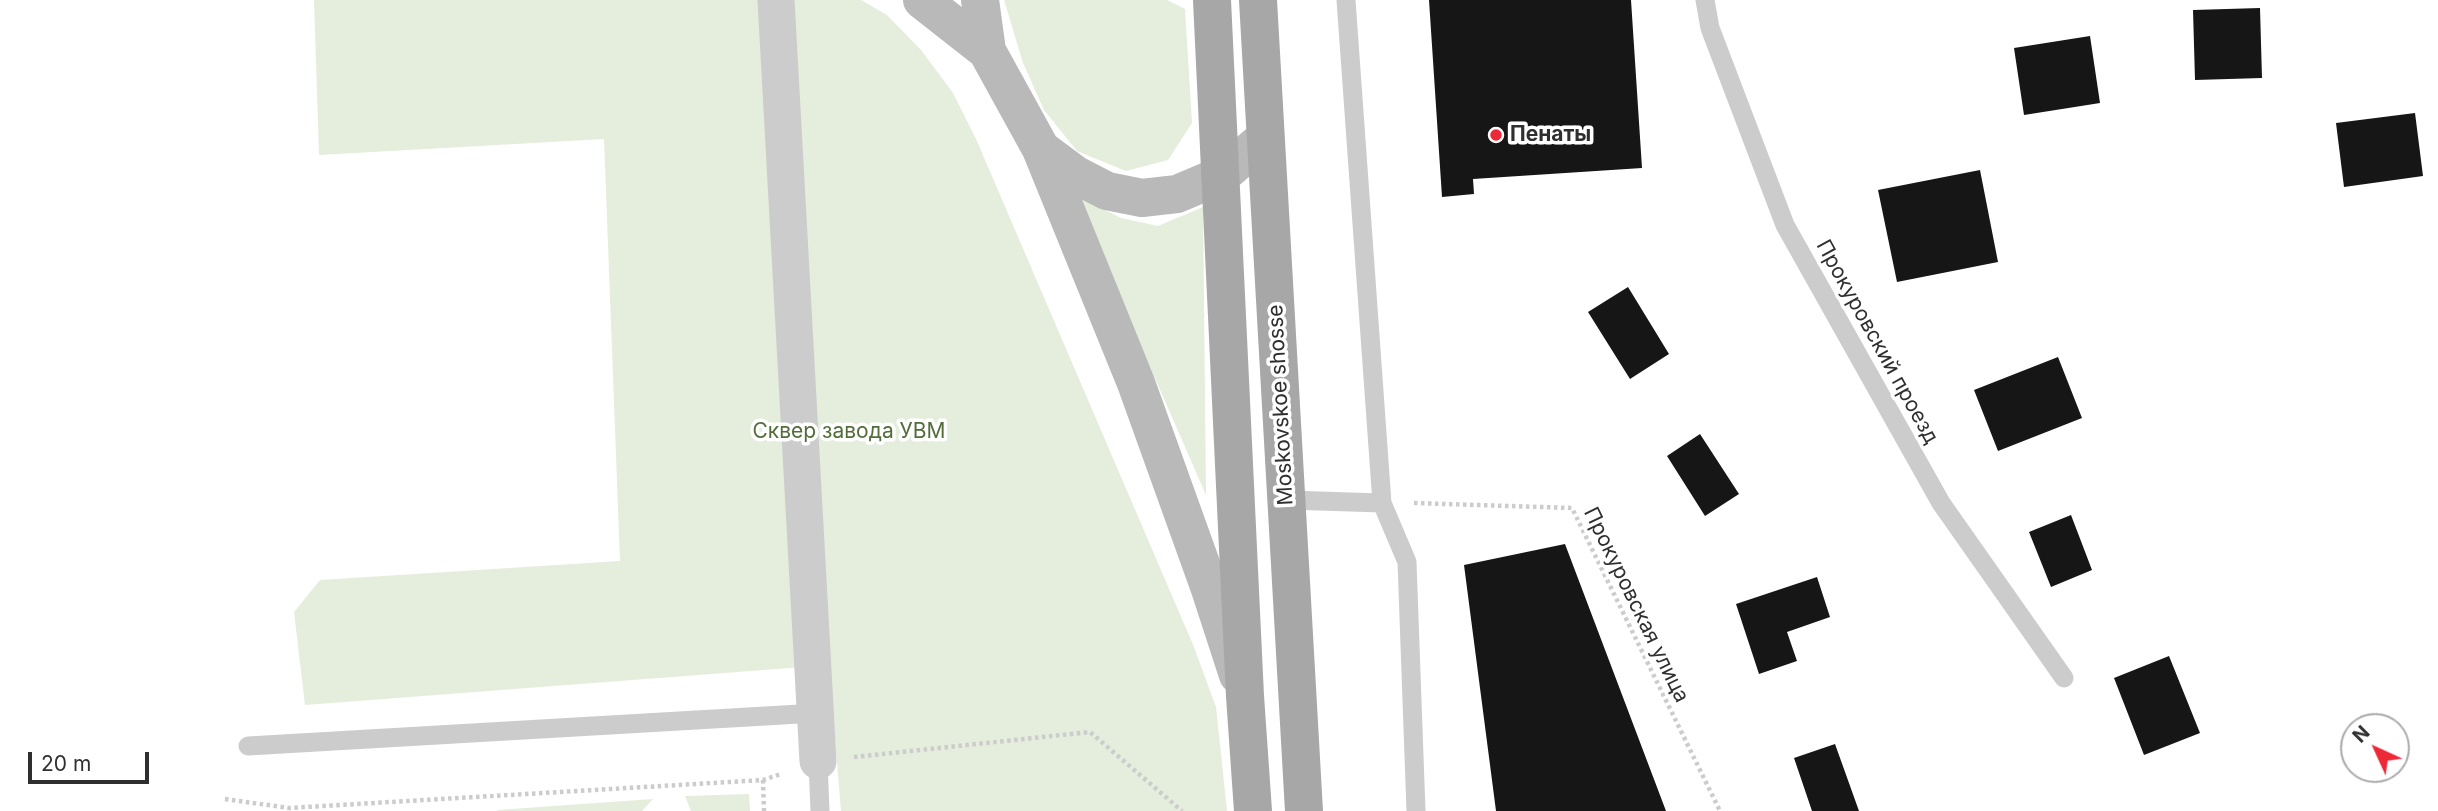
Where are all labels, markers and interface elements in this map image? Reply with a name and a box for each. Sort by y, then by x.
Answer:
place label: Пенаты [1510,122,1591,148]
marker: Пенаты [1488,127,1504,143]
street label: Прокуровский проезд [1810,236,1944,448]
street label: Moskovskoe shosse [1263,304,1299,506]
park label: Сквер завода УВМ [752,419,946,445]
street label: Прокуровская улица [1578,503,1694,707]
north arrow [2340,713,2410,783]
text: N [2348,721,2374,747]
scale bar [32,738,152,782]
text: 20 m [41,751,91,776]

